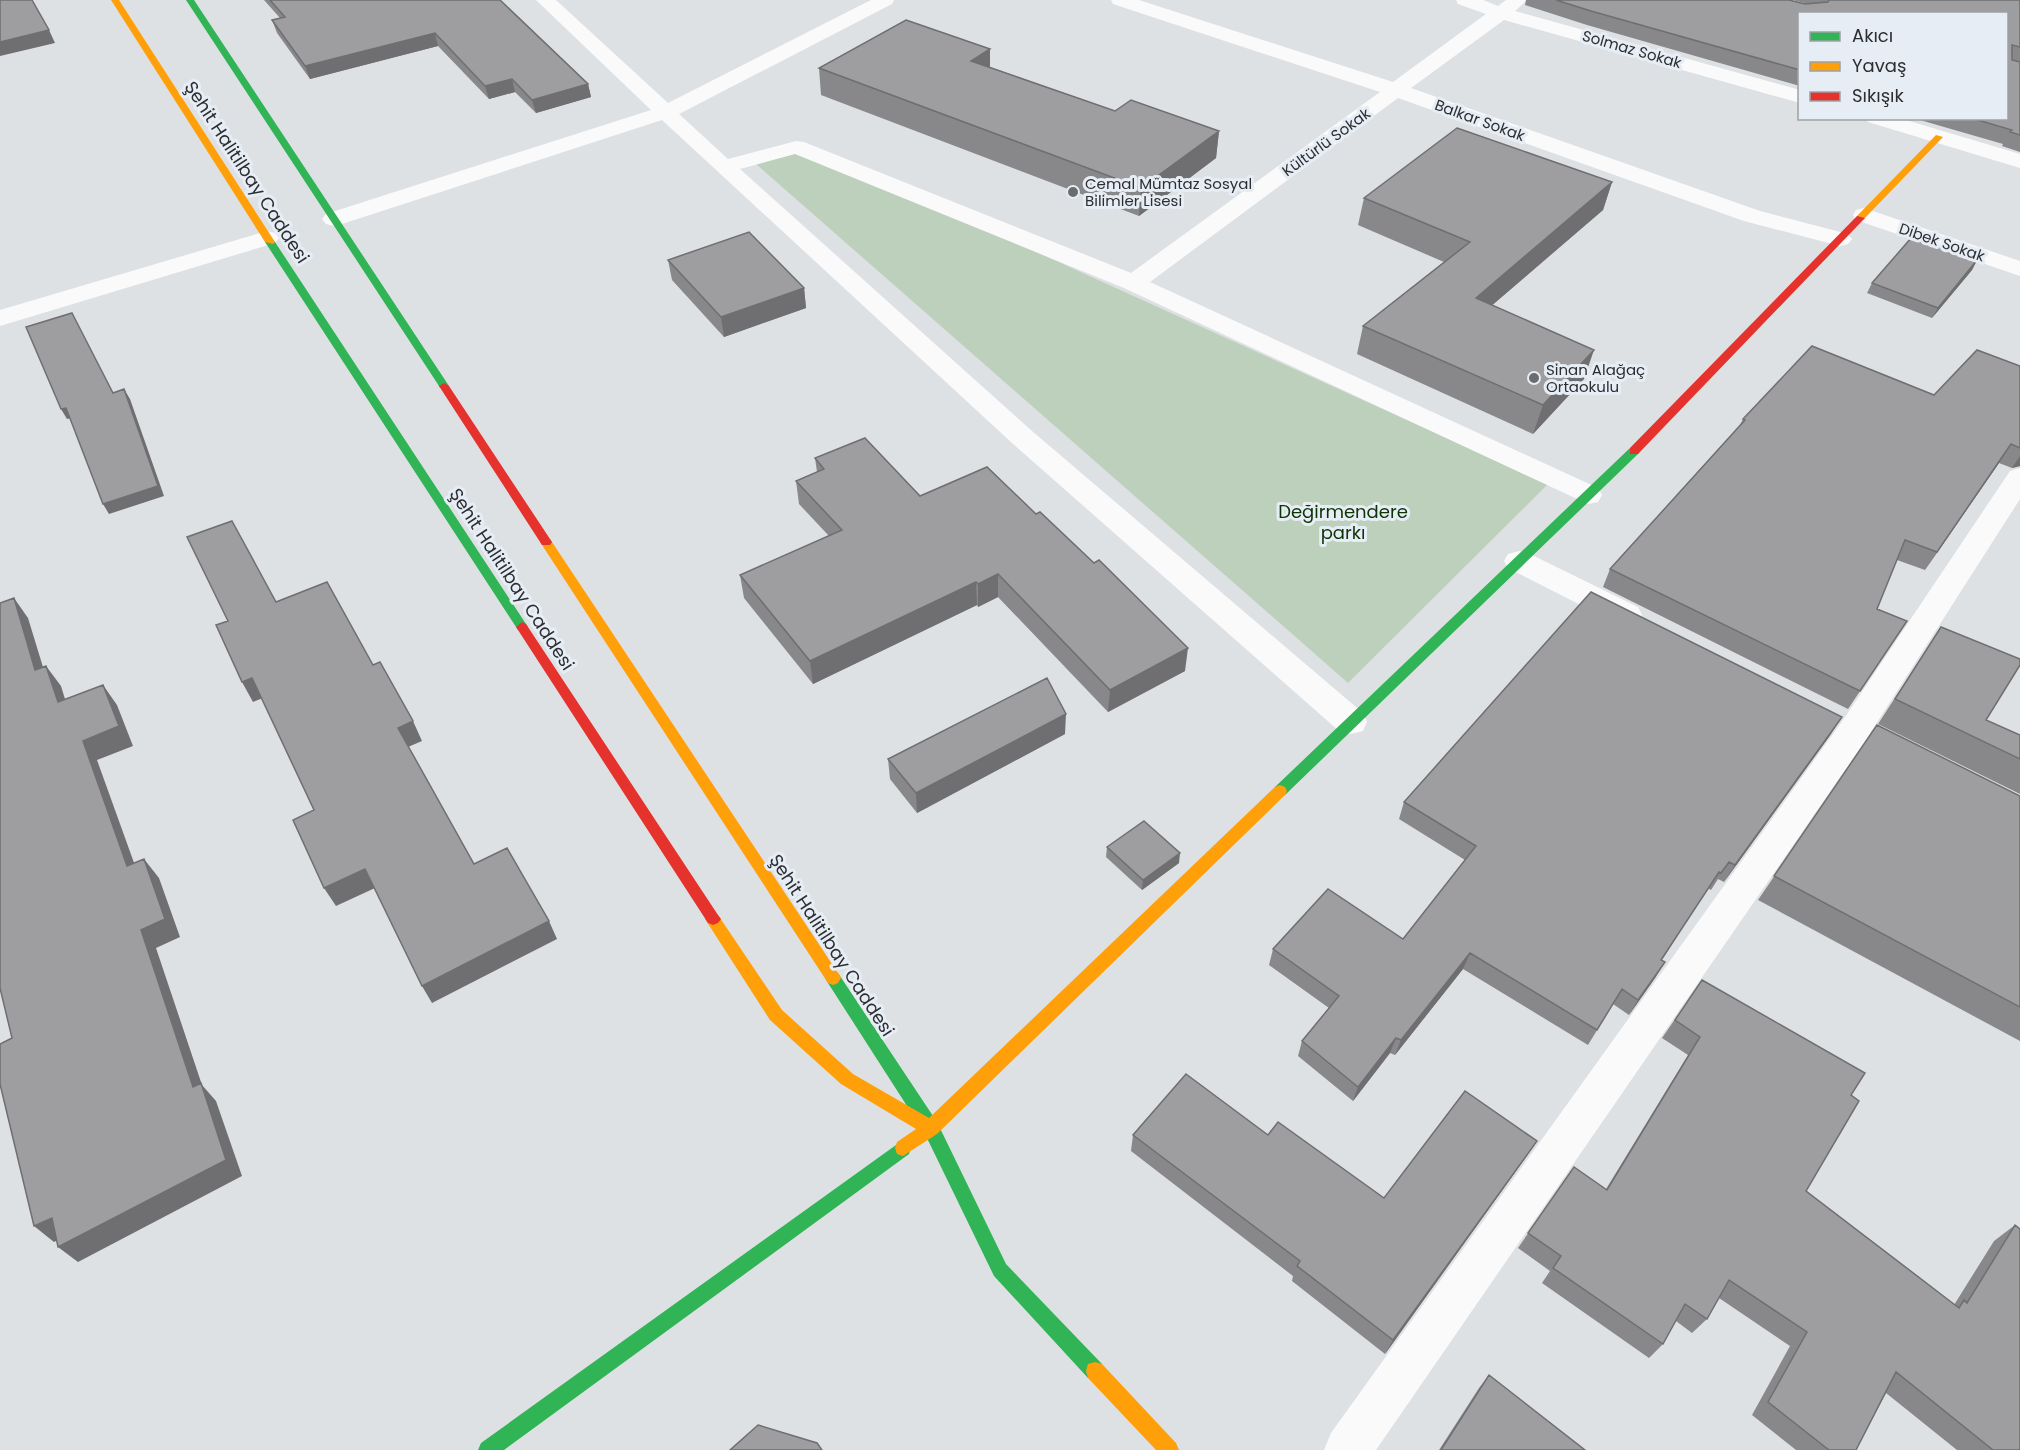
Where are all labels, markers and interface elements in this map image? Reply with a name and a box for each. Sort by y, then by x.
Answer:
legend [1798,12,2008,120]
text: Akıcı [1852,23,1893,48]
street label: Solmaz Sokak [1580,25,1684,73]
text: Yavaş [1852,53,1906,78]
street label: Şehit Halitilbay Caddesi [179,76,315,268]
text: Sıkışık [1852,83,1905,108]
street label: Balkar Sokak [1432,94,1528,146]
street label: Kültürlü Sokak [1278,103,1375,181]
place label: Cemal Mümtaz Sosyal Bilimler Lisesi [1085,173,1252,211]
marker: Cemal Mümtaz Sosyal Bilimler Lisesi [1066,185,1080,199]
street label: Dibek Sokak [1896,218,1988,267]
place label: Sinan Alağaç Ortaokulu [1546,359,1645,397]
marker: Sinan Alağaç Ortaokulu [1527,371,1541,385]
street label: Şehit Halitilbay Caddesi [444,483,580,675]
park label: Değirmendere parkı [1278,499,1408,545]
street label: Şehit Halitilbay Caddesi [764,849,900,1041]

